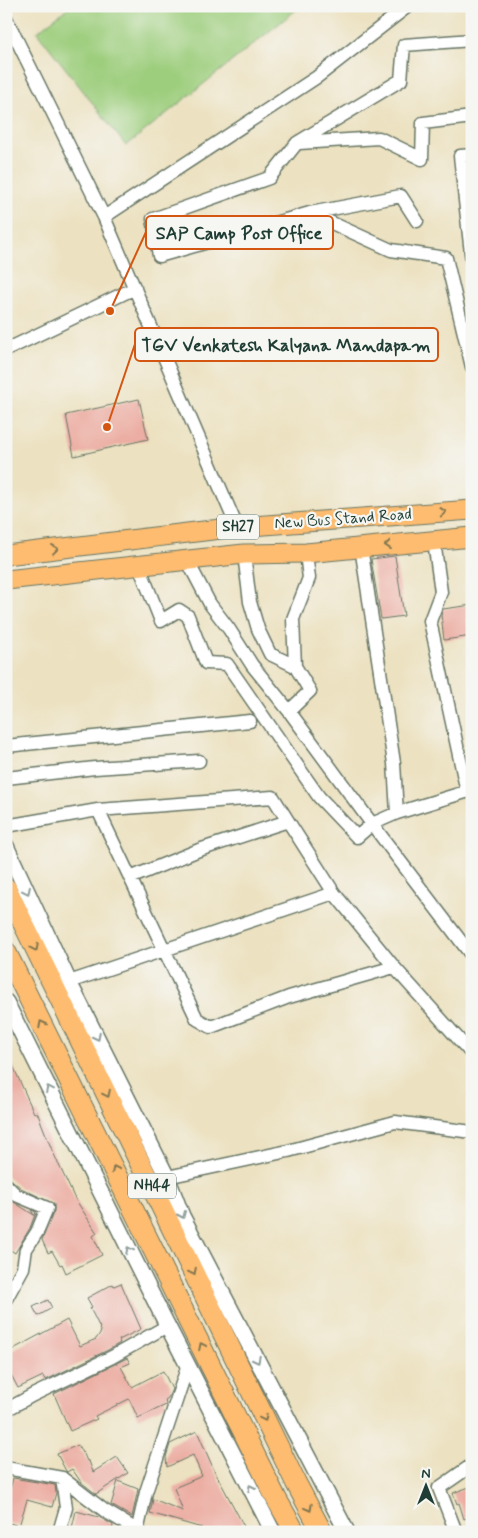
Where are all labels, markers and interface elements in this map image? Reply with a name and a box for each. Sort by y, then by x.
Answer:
callout: SAP Camp Post Office [146,216,333,249]
text: SAP Camp Post Office [156,222,322,246]
callout: TGV Venkatesh Kalyana Mandapam [135,328,438,361]
text: TGV Venkatesh Kalyana Mandapam [142,334,431,358]
street label: New Bus Stand Road [274,504,412,534]
one-way arrow [439,507,447,518]
road number: SH27 [217,514,259,540]
one-way arrow [384,539,392,550]
one-way arrow [50,545,59,555]
one-way arrow [20,886,31,895]
one-way arrow [29,943,40,952]
one-way arrow [38,1020,48,1029]
one-way arrow [91,1032,101,1041]
one-way arrow [45,1085,55,1094]
one-way arrow [101,1089,111,1098]
one-way arrow [110,1165,121,1174]
road number: NH44 [128,1174,176,1198]
one-way arrow [176,1210,187,1219]
one-way arrow [125,1246,136,1255]
one-way arrow [187,1267,197,1276]
one-way arrow [197,1342,208,1351]
one-way arrow [251,1354,261,1363]
one-way arrow [258,1413,268,1422]
north arrow [400,1460,450,1510]
text: N [421,1465,431,1483]
one-way arrow [247,1485,257,1494]
one-way arrow [303,1502,313,1511]

